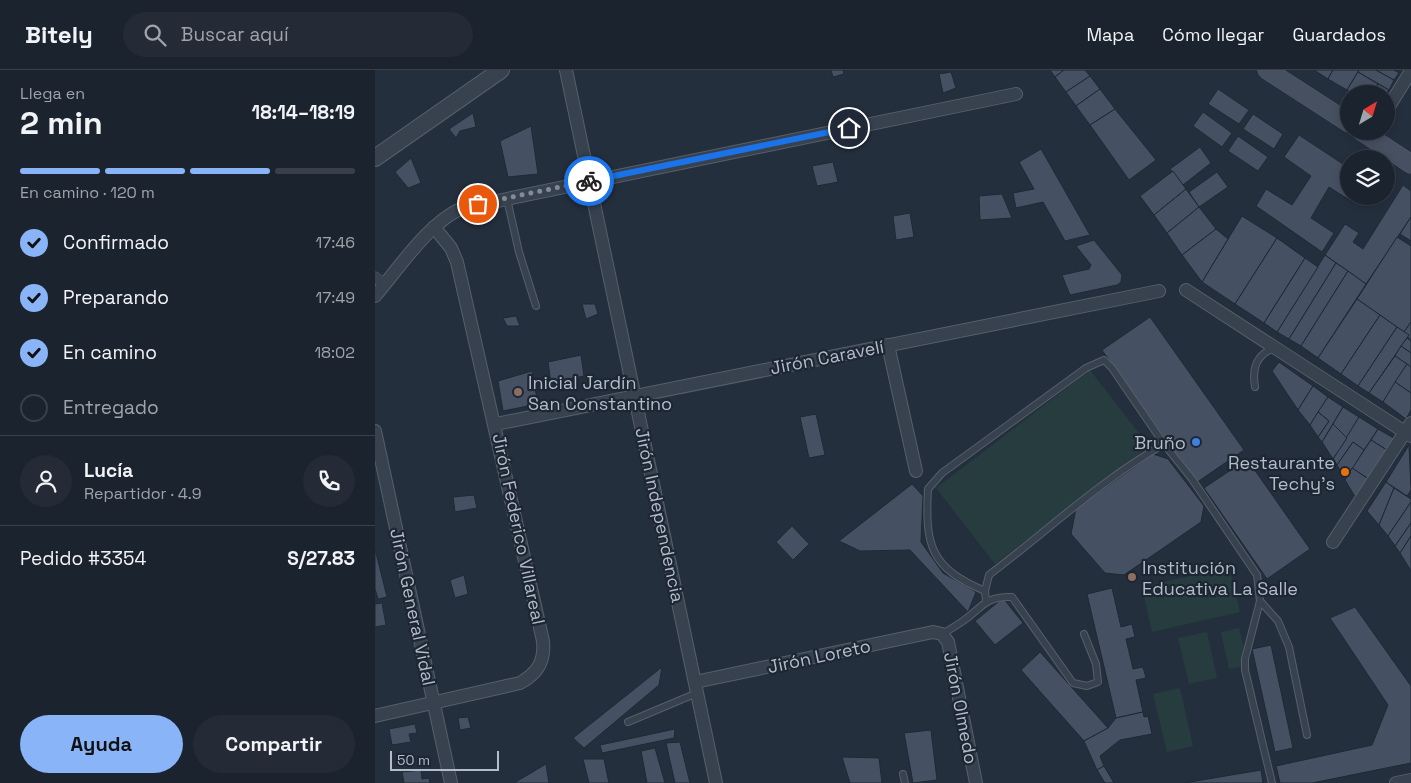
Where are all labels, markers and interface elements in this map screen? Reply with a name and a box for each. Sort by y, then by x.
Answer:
search box [123,12,473,57]
text: Bitely [25,19,93,50]
icon: search [141,21,169,49]
text: Buscar aquí [181,22,289,47]
text: Mapa [1086,23,1134,46]
text: Cómo llegar [1162,23,1264,46]
text: Guardados [1292,23,1386,46]
text: Llega en [20,83,85,104]
north arrow [1340,85,1395,140]
map controls [1340,85,1395,205]
text: 18:14–18:19 [252,100,355,125]
text: 2 min [20,103,103,143]
pin [828,107,870,149]
icon: home [835,114,863,142]
button: layers [1340,150,1395,205]
courier [564,156,614,206]
icon: bike [575,167,603,195]
text: En camino · 120 m [20,182,155,203]
pin [457,183,499,225]
icon: bag [464,190,492,218]
icon: check [20,229,48,257]
text: Confirmado [63,230,169,255]
text: 17:46 [315,232,355,253]
icon: check [20,284,48,312]
text: Preparando [63,285,169,310]
text: 17:49 [315,287,355,308]
street label: Jirón Caravelí [768,335,886,379]
icon: check [20,339,48,367]
text: En camino [63,340,157,365]
text: 18:02 [314,342,355,363]
place label: Inicial Jardín San Constantino [528,371,672,415]
marker: Inicial Jardín San Constantino [512,386,524,398]
text: Entregado [63,395,159,420]
street label: Jirón Independencia [630,426,690,604]
street label: Jirón Federico Villareal [487,431,551,627]
place label: Bruño [1134,431,1186,454]
marker: Bruño [1190,436,1202,448]
place label: Restaurante Techy's [1228,451,1335,495]
button: person [20,455,72,507]
button: phone [303,455,355,507]
text: Lucía [84,458,133,483]
marker: Restaurante Techy's [1339,466,1351,478]
text: Repartidor · 4.9 [84,483,202,504]
street label: Jirón General Vidal [385,526,441,688]
text: Pedido #3354 [20,546,146,571]
text: S/27.83 [287,546,355,571]
place label: Institución Educativa La Salle [1142,556,1298,600]
marker: Institución Educativa La Salle [1126,571,1138,583]
street label: Jirón Loreto [765,634,873,678]
street label: Jirón Olmedo [939,650,983,766]
button: Ayuda [20,715,183,773]
button: Compartir [193,715,355,773]
scale bar [390,748,499,771]
text: 50 m [397,751,430,769]

